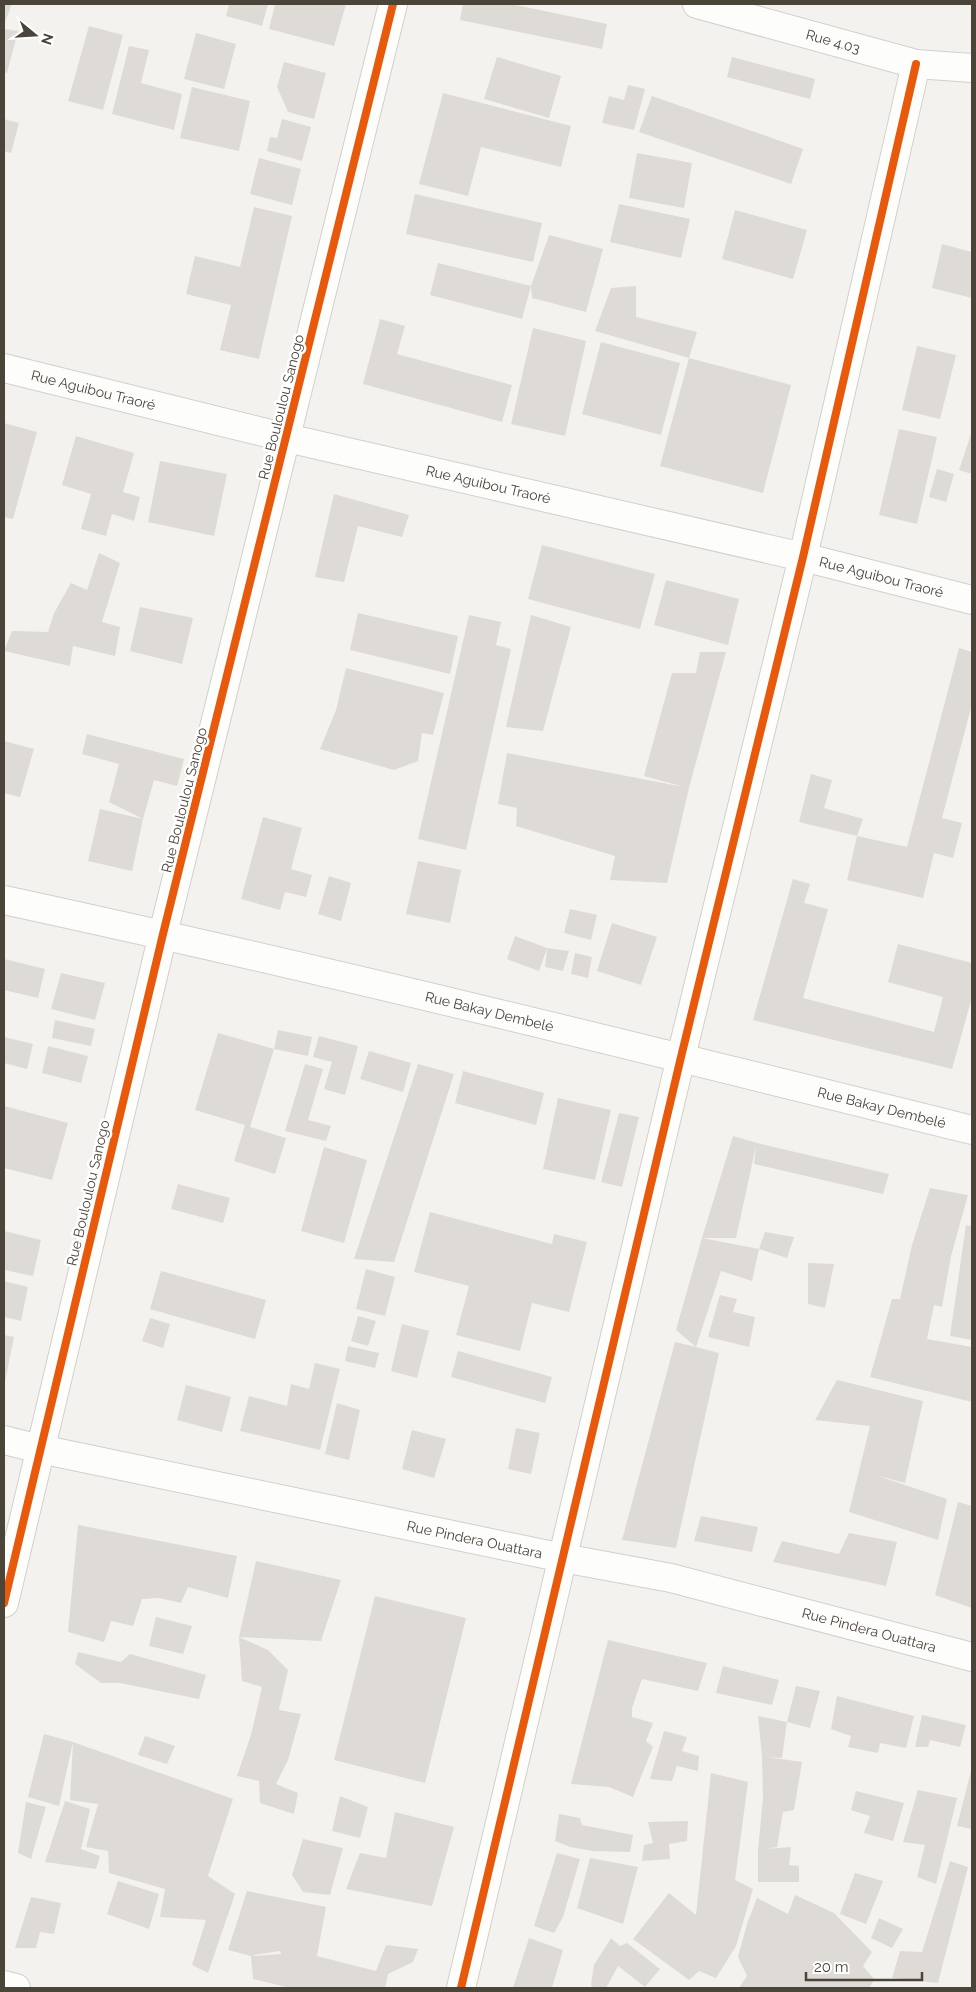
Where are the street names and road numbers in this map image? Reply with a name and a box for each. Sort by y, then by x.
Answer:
street label: Rue 4.03 [804,26,862,56]
street label: Rue Bouloulou Sanogo [255,333,307,481]
street label: Rue Aguibou Traoré [29,367,157,413]
street label: Rue Aguibou Traoré [424,462,552,507]
street label: Rue Aguibou Traoré [818,553,945,600]
street label: Rue Bouloulou Sanogo [158,726,210,874]
street label: Rue Bakay Dembelé [423,988,555,1035]
street label: Rue Bakay Dembelé [816,1084,948,1131]
street label: Rue Bouloulou Sanogo [63,1119,113,1267]
street label: Rue Pindera Ouattara [405,1518,544,1561]
street label: Rue Pindera Ouattara [800,1605,938,1655]

